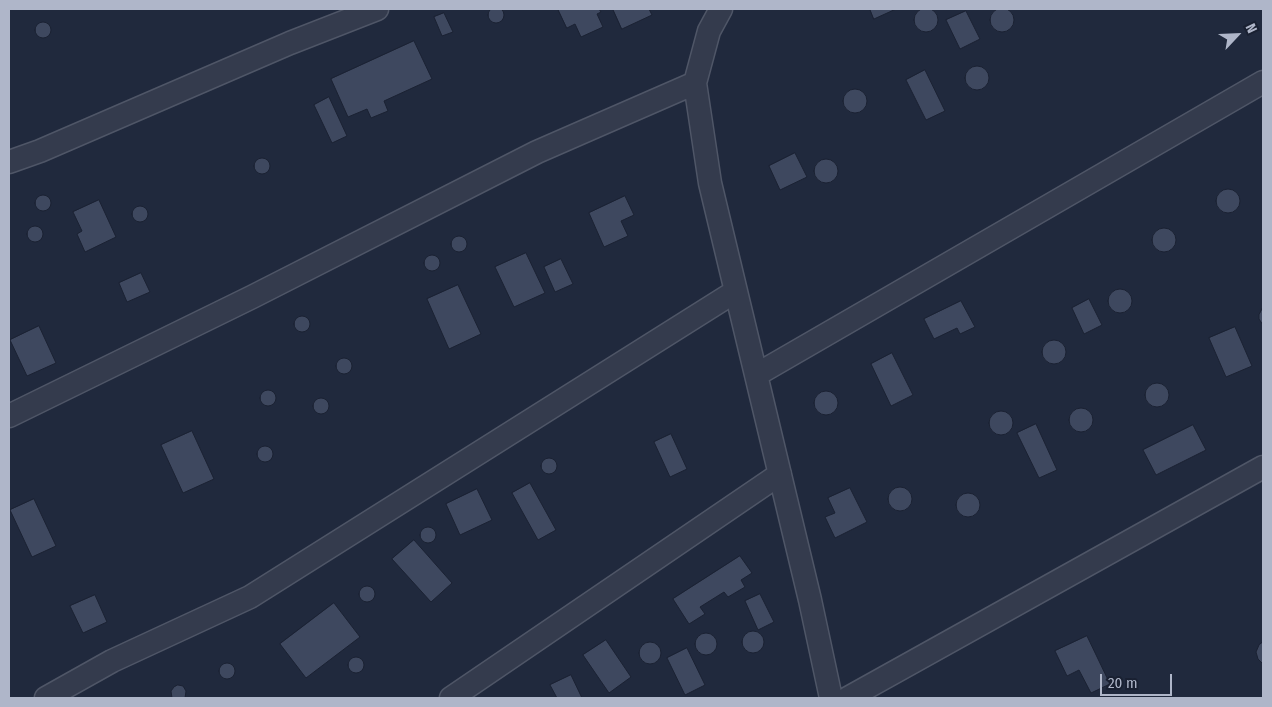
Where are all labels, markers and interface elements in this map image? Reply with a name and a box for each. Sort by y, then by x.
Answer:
north arrow [1212,10,1262,60]
text: N [1242,21,1261,36]
scale bar [1102,664,1174,696]
text: 20 m [1108,674,1138,692]

